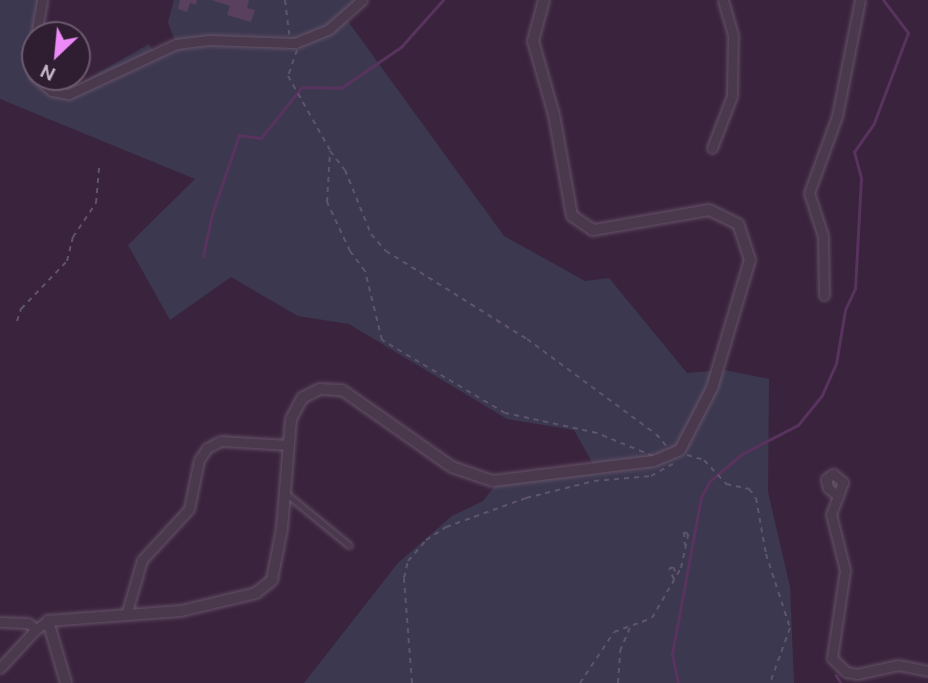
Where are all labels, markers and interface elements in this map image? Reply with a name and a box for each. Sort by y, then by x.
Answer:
north arrow [21,21,91,91]
text: N [36,60,59,86]

